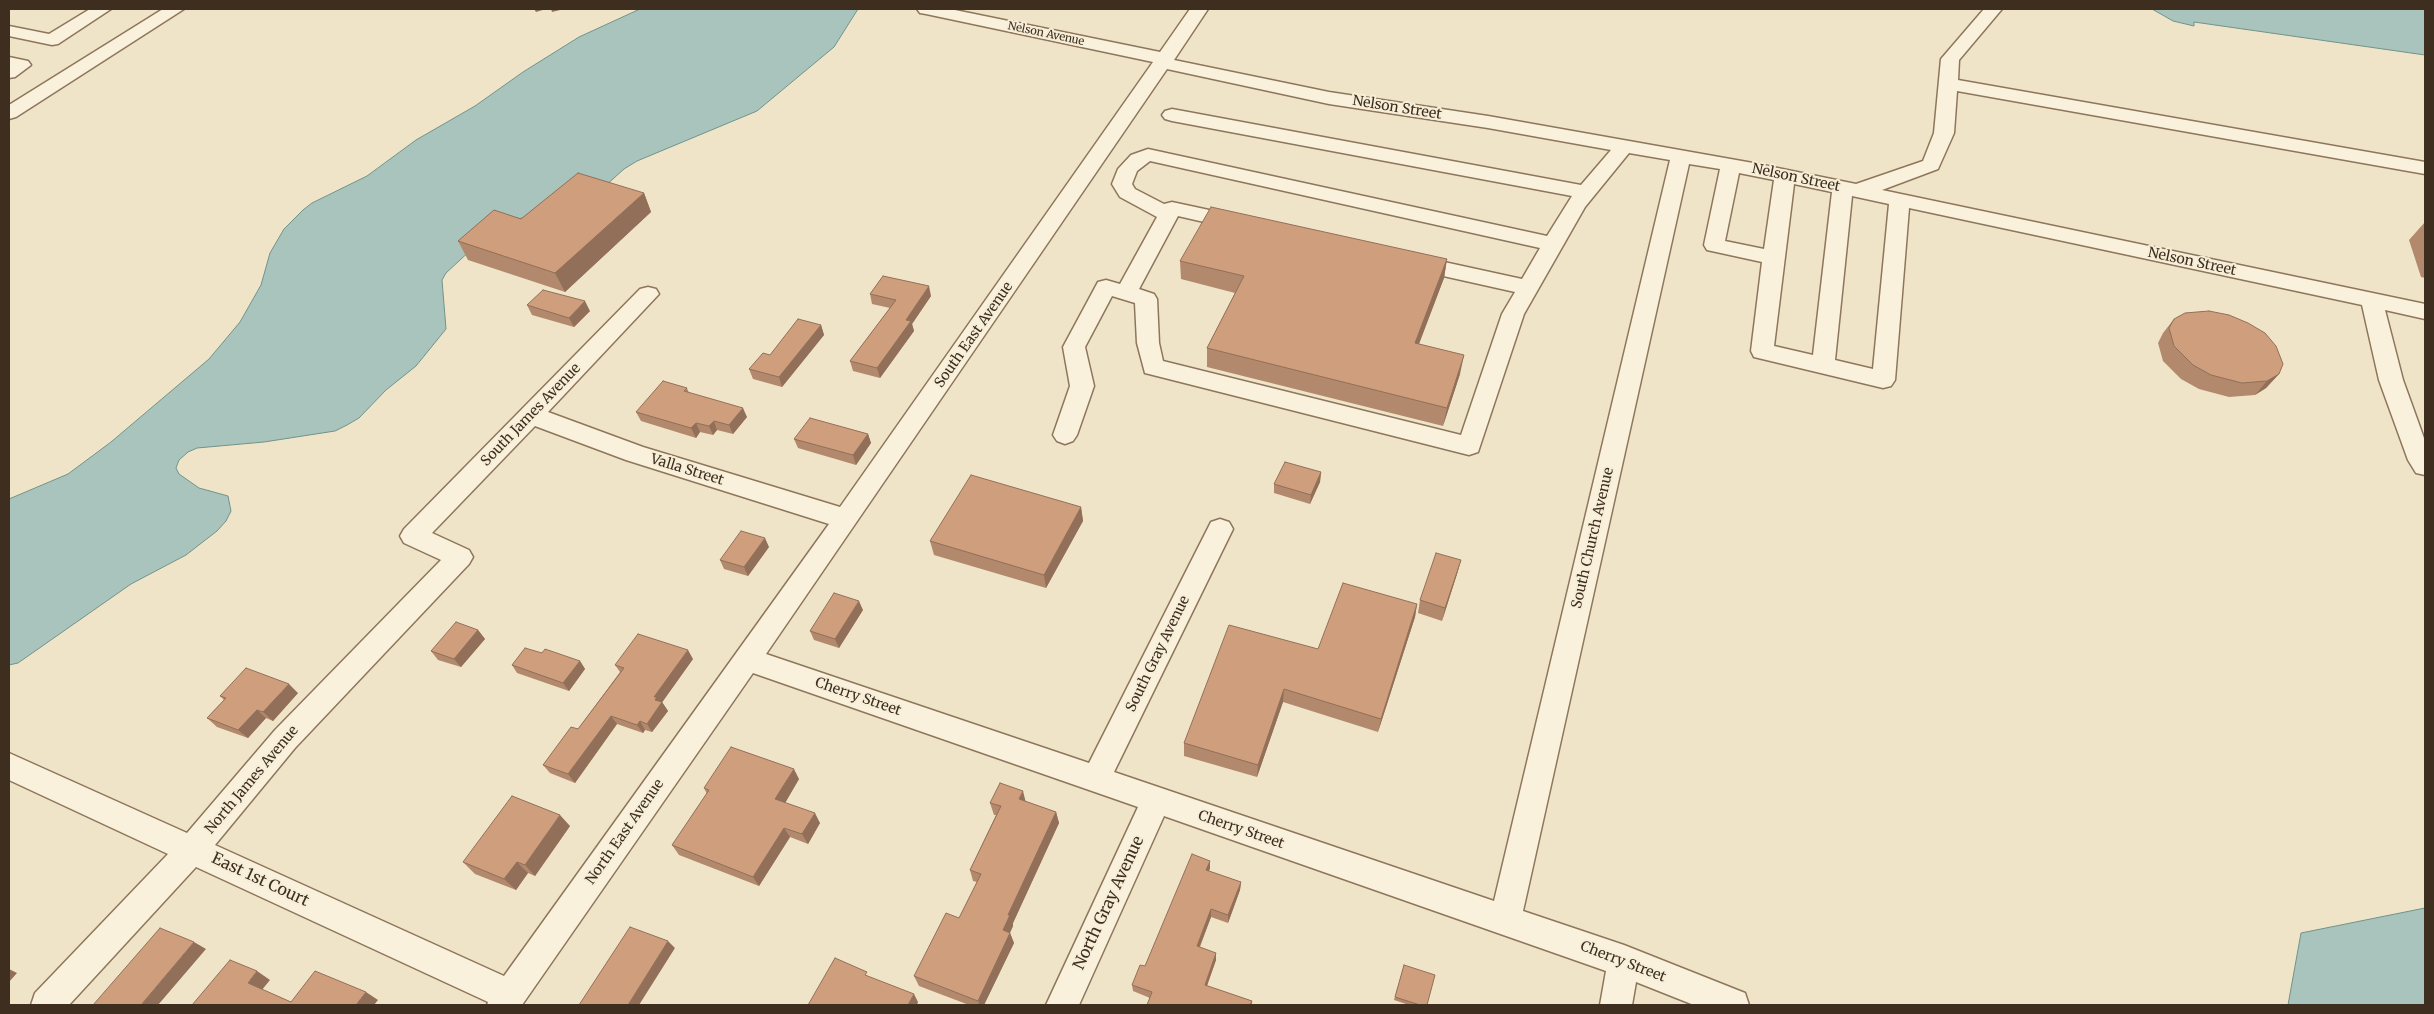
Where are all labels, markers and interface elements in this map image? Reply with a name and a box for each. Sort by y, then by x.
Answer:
street label: Nelson Avenue [1007,19,1085,49]
street label: Nelson Street [1351,93,1443,123]
street label: Nelson Street [1750,160,1842,196]
street label: Nelson Street [2146,244,2238,280]
street label: South East Avenue [931,279,1017,391]
street label: South James Avenue [478,360,584,470]
street label: Valla Street [648,451,726,489]
street label: South Church Avenue [1569,466,1617,610]
street label: South Gray Avenue [1123,593,1193,715]
street label: Cherry Street [813,674,903,720]
street label: North James Avenue [202,723,302,837]
street label: North East Avenue [582,776,668,888]
street label: Cherry Street [1196,807,1286,853]
street label: North Gray Avenue [1070,833,1148,973]
street label: East 1st Court [208,849,312,911]
street label: Cherry Street [1578,938,1668,986]

